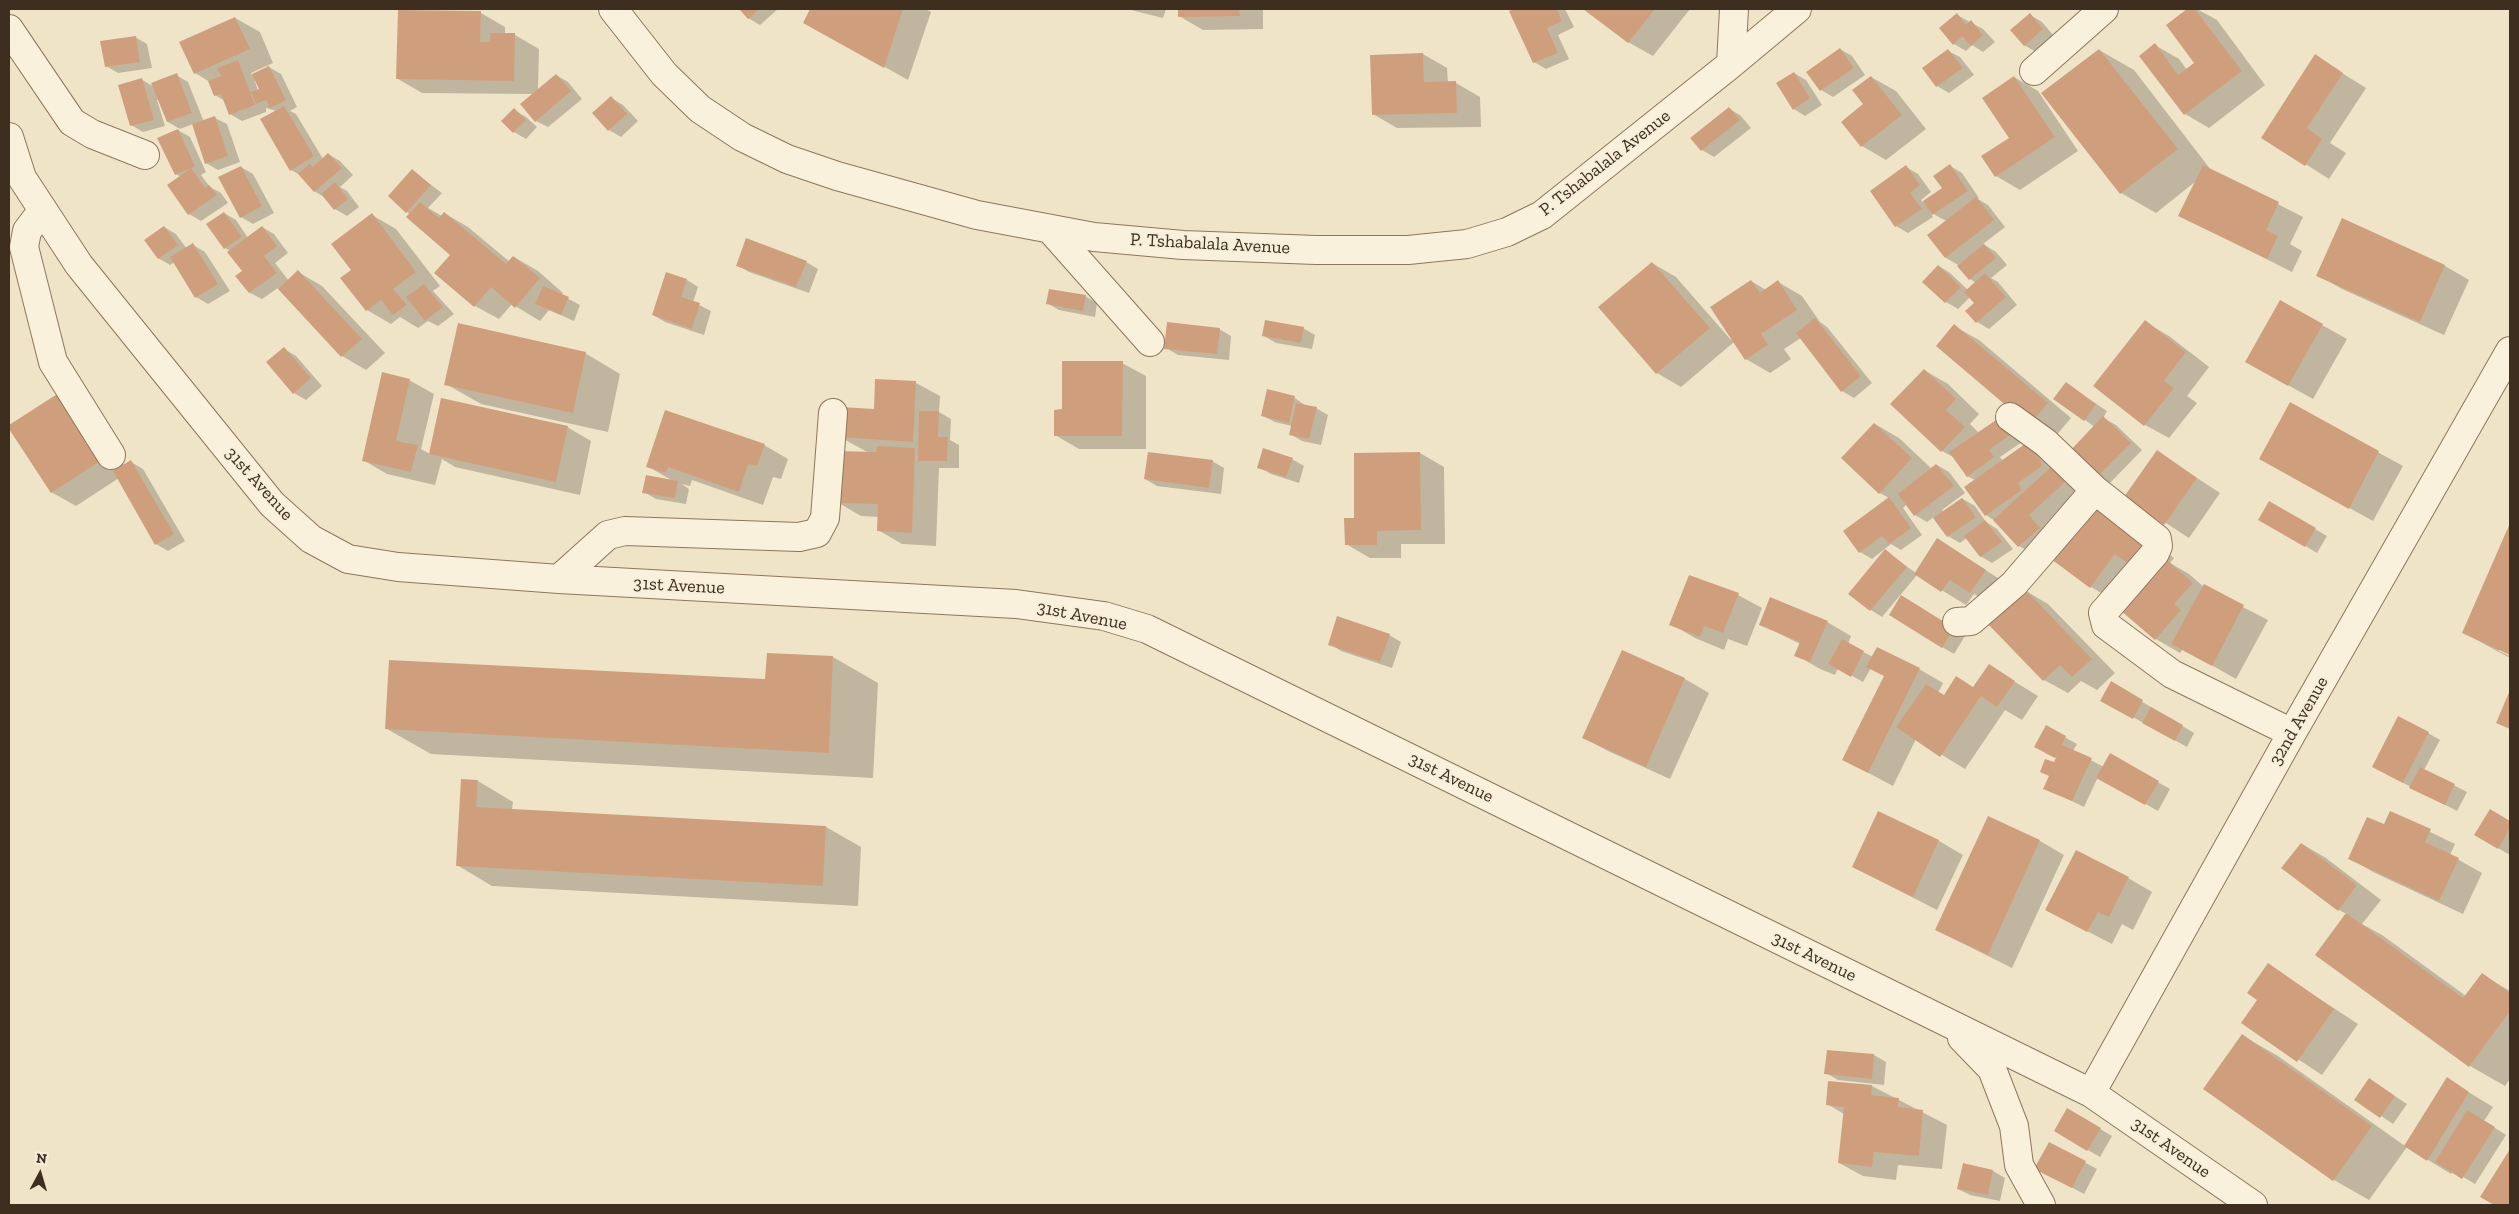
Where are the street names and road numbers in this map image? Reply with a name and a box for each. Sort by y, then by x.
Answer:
street label: P. Tshabalala Avenue [1535,105,1675,221]
street label: P. Tshabalala Avenue [1129,229,1291,259]
street label: 31st Avenue [220,443,298,525]
street label: 31st Avenue [633,573,725,599]
street label: 31st Avenue [1035,597,1129,635]
street label: 32nd Avenue [2265,673,2333,769]
street label: 31st Avenue [1405,748,1497,808]
street label: 31st Avenue [1768,927,1860,987]
street label: 31st Avenue [2127,1113,2215,1183]

